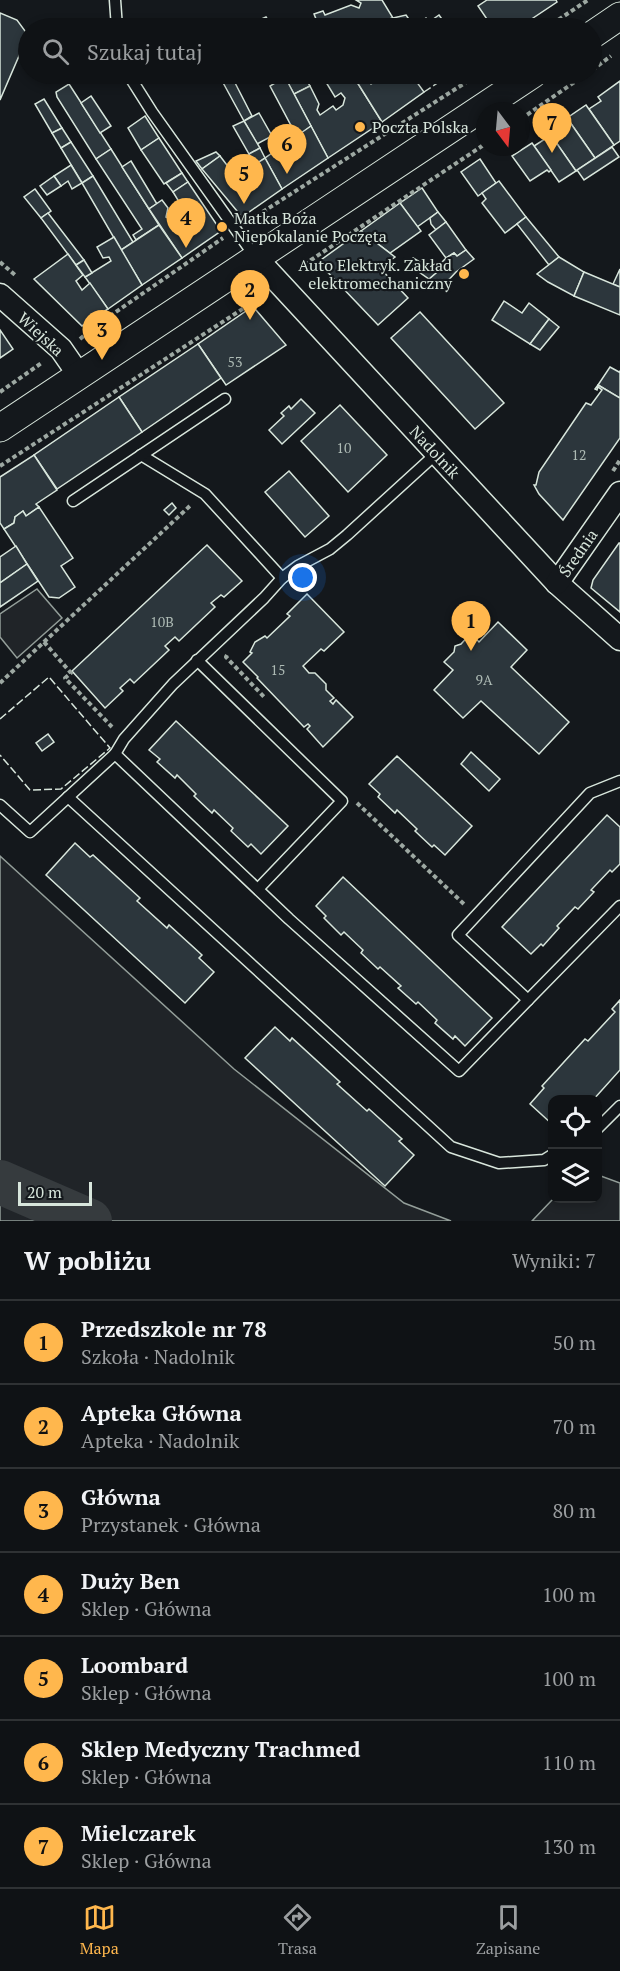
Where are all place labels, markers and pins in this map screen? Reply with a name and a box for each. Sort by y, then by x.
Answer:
pin: 7 [532,104,572,153]
place label: Poczta Polska [372,116,469,138]
marker: Poczta Polska [353,120,367,134]
pin: 6 [268,124,306,174]
pin: 5 [224,154,264,204]
pin: 4 [166,198,206,248]
place label: Matka Boża Niepokalanie Poczęta [234,207,387,247]
marker: Matka Boża Niepokalanie Poczęta [215,220,229,234]
place label: Auto Elektryk. Zakład elektromechaniczny [298,254,453,294]
marker: Auto Elektryk. Zakład elektromechaniczny [457,267,471,281]
pin: 2 [230,270,270,320]
pin: 3 [82,310,122,360]
pin: 1 [452,602,490,651]

